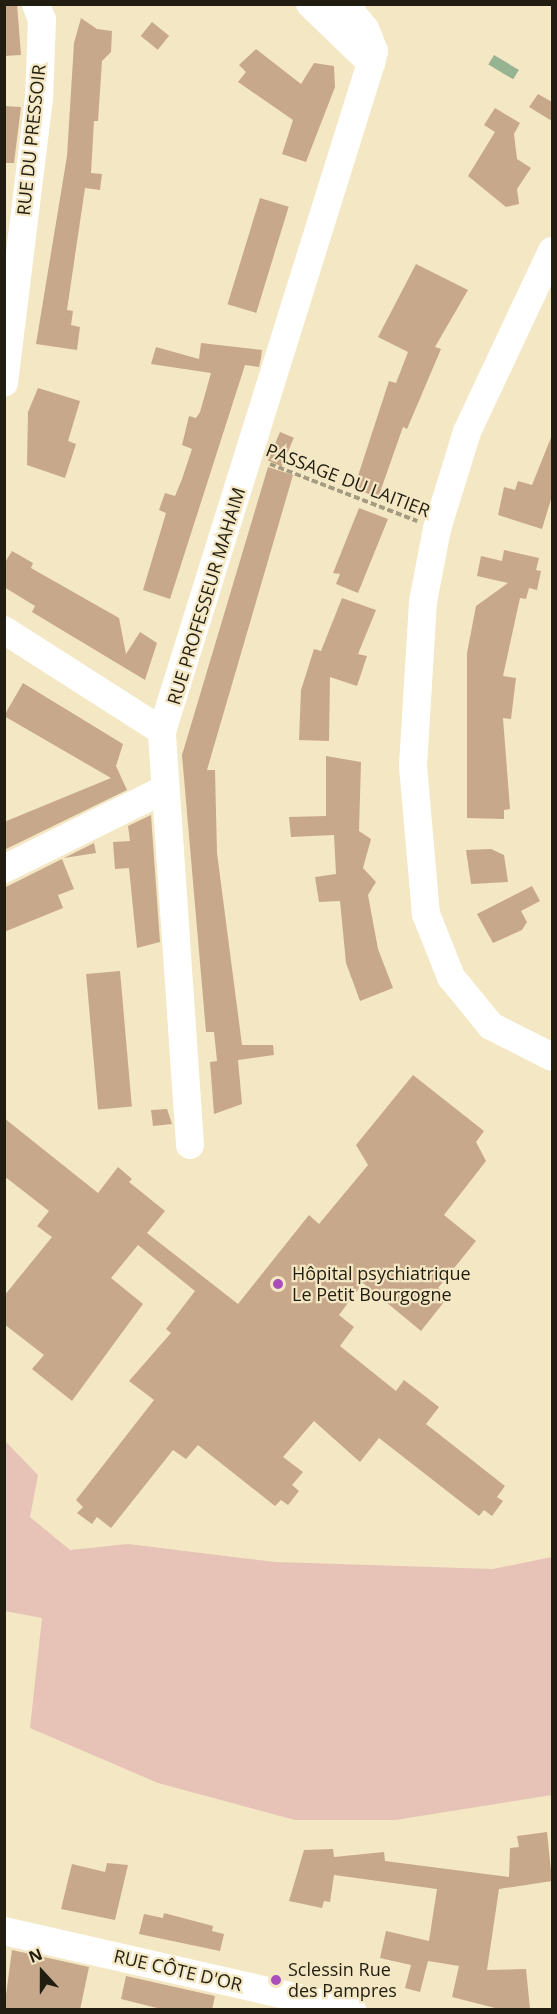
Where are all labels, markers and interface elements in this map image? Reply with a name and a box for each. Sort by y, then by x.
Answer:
street label: RUE DU PRESSOIR [12,63,50,217]
street label: PASSAGE DU LAITIER [263,439,433,521]
street label: RUE PROFESSEUR MAHAIM [163,485,249,707]
place label: Hôpital psychiatrique Le Petit Bourgogne [292,1263,471,1306]
marker: Hôpital psychiatrique Le Petit Bourgogne [269,1275,287,1293]
north arrow [12,1942,72,2002]
text: N [26,1943,46,1968]
street label: RUE CÔTE D'OR [112,1945,244,1995]
place label: Sclessin Rue des Pampres [288,1959,397,2002]
marker: Sclessin Rue des Pampres [269,1973,283,1987]

